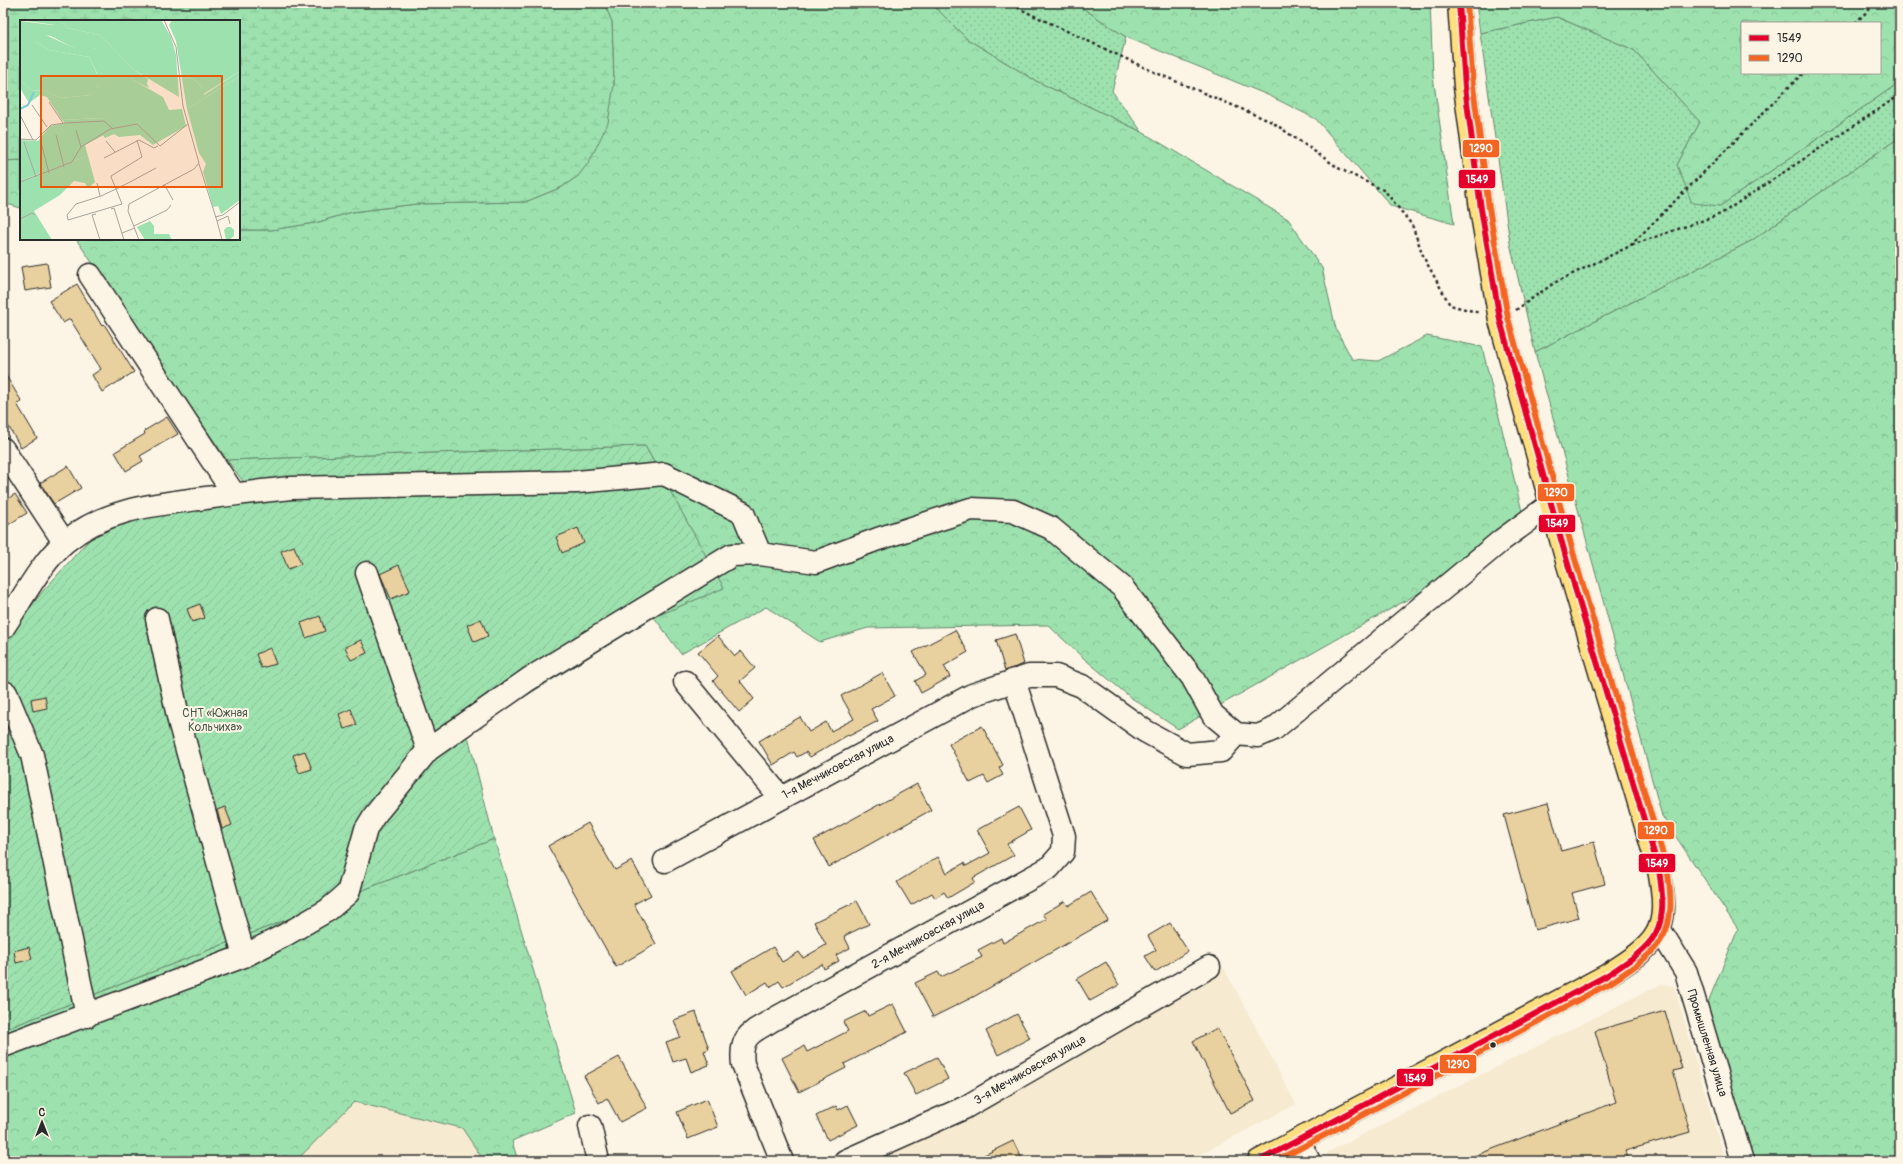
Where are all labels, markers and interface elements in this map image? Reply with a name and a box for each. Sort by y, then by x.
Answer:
inset map [20,20,240,240]
legend [1741,22,1881,74]
text: 1549 [1777,31,1801,46]
text: 1290 [1777,51,1803,66]
line badge: 1290 [1462,139,1500,158]
text: 1290 [1469,142,1493,155]
line badge: 1549 [1458,169,1496,189]
text: 1549 [1466,173,1488,186]
line badge: 1290 [1537,483,1575,502]
text: 1290 [1544,486,1568,499]
line badge: 1549 [1538,514,1576,533]
text: 1549 [1546,517,1568,530]
park label: СНТ «Южная Кольчиха» [182,706,248,735]
street label: 1-я Мечниковская улица [780,731,897,803]
line badge: 1290 [1637,821,1675,840]
text: 1290 [1644,824,1668,837]
line badge: 1549 [1638,853,1676,873]
text: 1549 [1646,857,1668,870]
street label: 2-я Мечниковская улица [869,898,987,972]
street label: Промышленная улица [1684,988,1731,1099]
street label: 3-я Мечниковская улица [971,1032,1089,1108]
unlabelled marker [1488,1040,1498,1050]
line badge: 1290 [1439,1054,1477,1074]
text: 1290 [1446,1058,1470,1071]
line badge: 1549 [1396,1068,1434,1087]
text: 1549 [1404,1072,1426,1085]
north arrow [22,1102,62,1142]
text: С [39,1106,46,1119]

